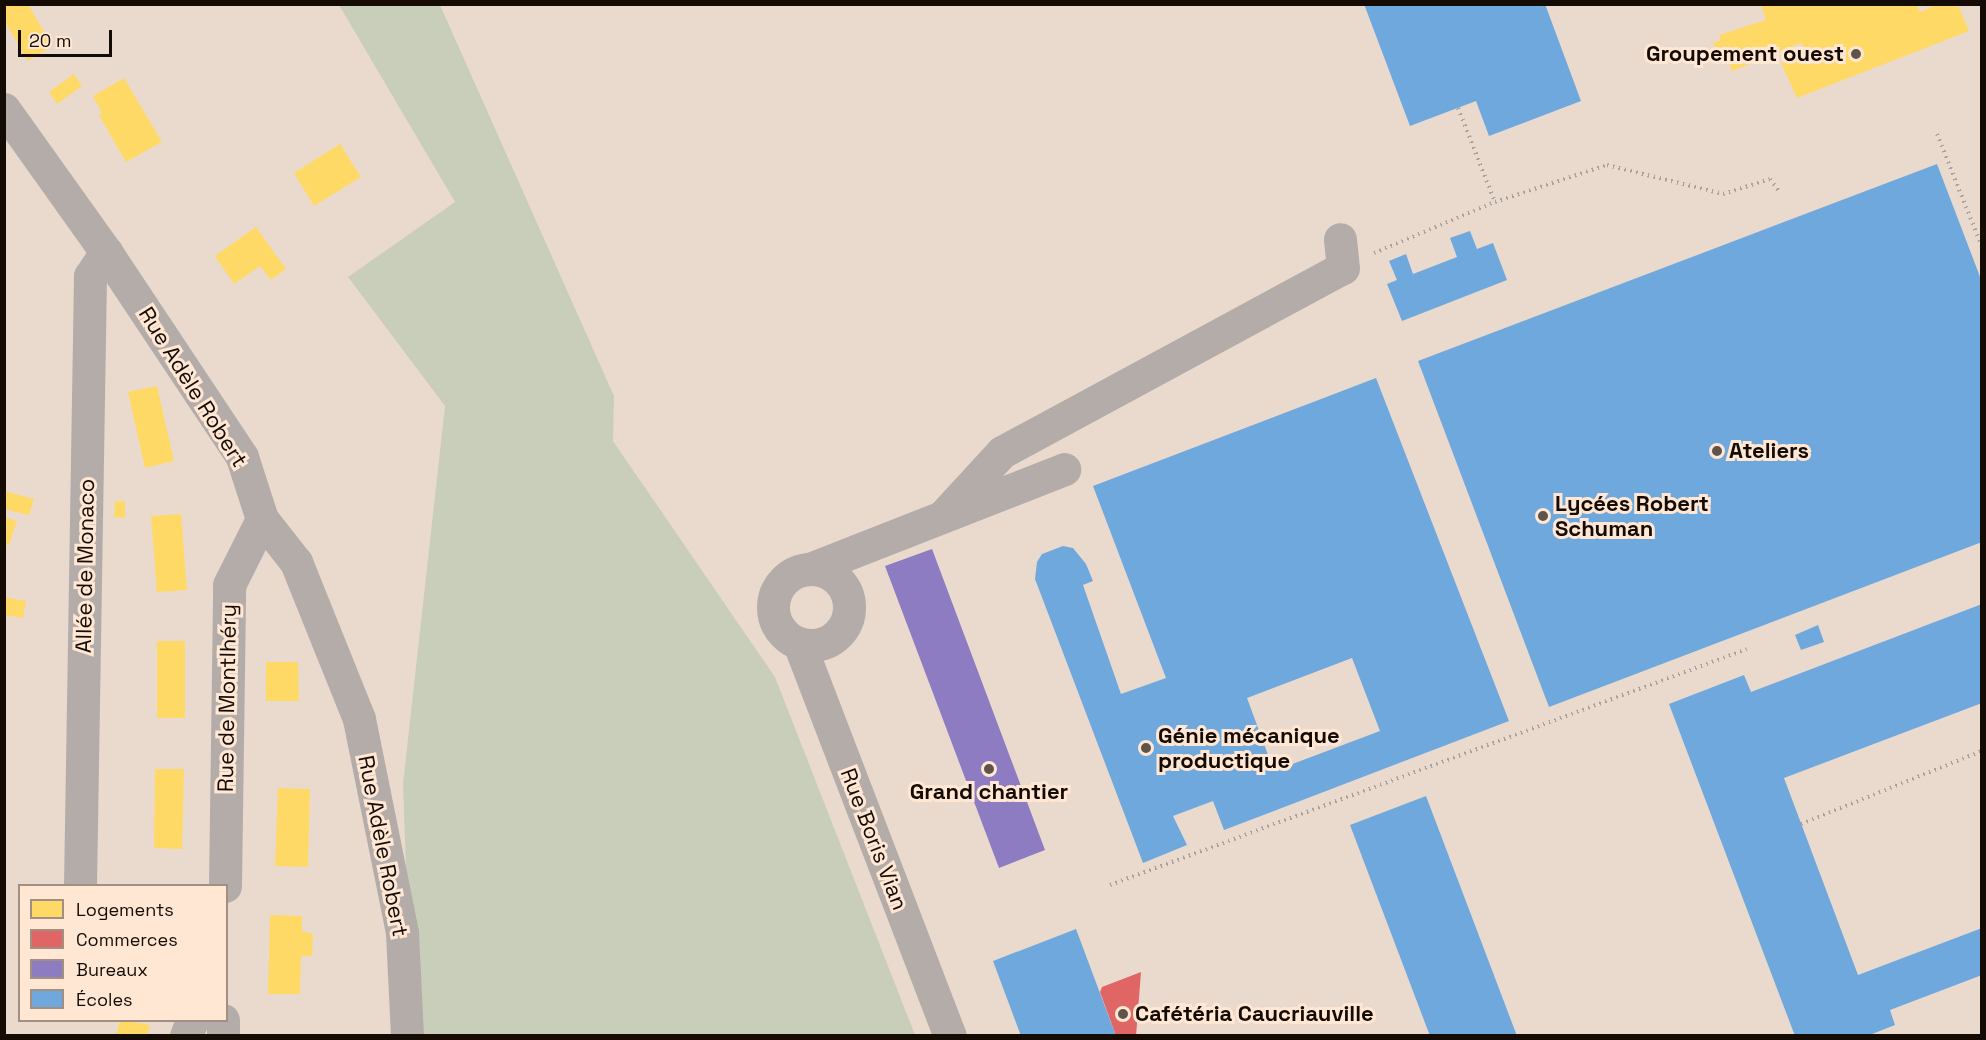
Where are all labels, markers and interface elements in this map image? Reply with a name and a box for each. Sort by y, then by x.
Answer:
scale bar [21,18,116,56]
text: 20 m [29,29,72,52]
place label: Groupement ouest [1646,41,1844,67]
marker: Groupement ouest [1849,47,1863,61]
street label: Rue Adèle Robert [133,302,253,472]
place label: Ateliers [1729,438,1809,464]
marker: Ateliers [1710,444,1724,458]
street label: Allée de Monaco [70,479,100,653]
place label: Lycées Robert Schuman [1555,490,1709,542]
marker: Lycées Robert Schuman [1536,509,1550,523]
street label: Rue de Montlhéry [212,604,242,792]
place label: Génie mécanique productique [1158,722,1340,774]
marker: Génie mécanique productique [1139,741,1153,755]
street label: Rue Adèle Robert [352,753,414,939]
marker: Grand chantier [982,762,996,776]
street label: Rue Boris Vian [835,764,913,914]
place label: Grand chantier [910,779,1068,805]
legend [18,884,228,1022]
text: Logements [76,898,174,921]
text: Commerces [76,928,178,951]
text: Bureaux [76,958,148,981]
text: Écoles [76,988,133,1011]
place label: Cafétéria Caucriauville [1135,1001,1374,1027]
marker: Cafétéria Caucriauville [1116,1007,1130,1021]

